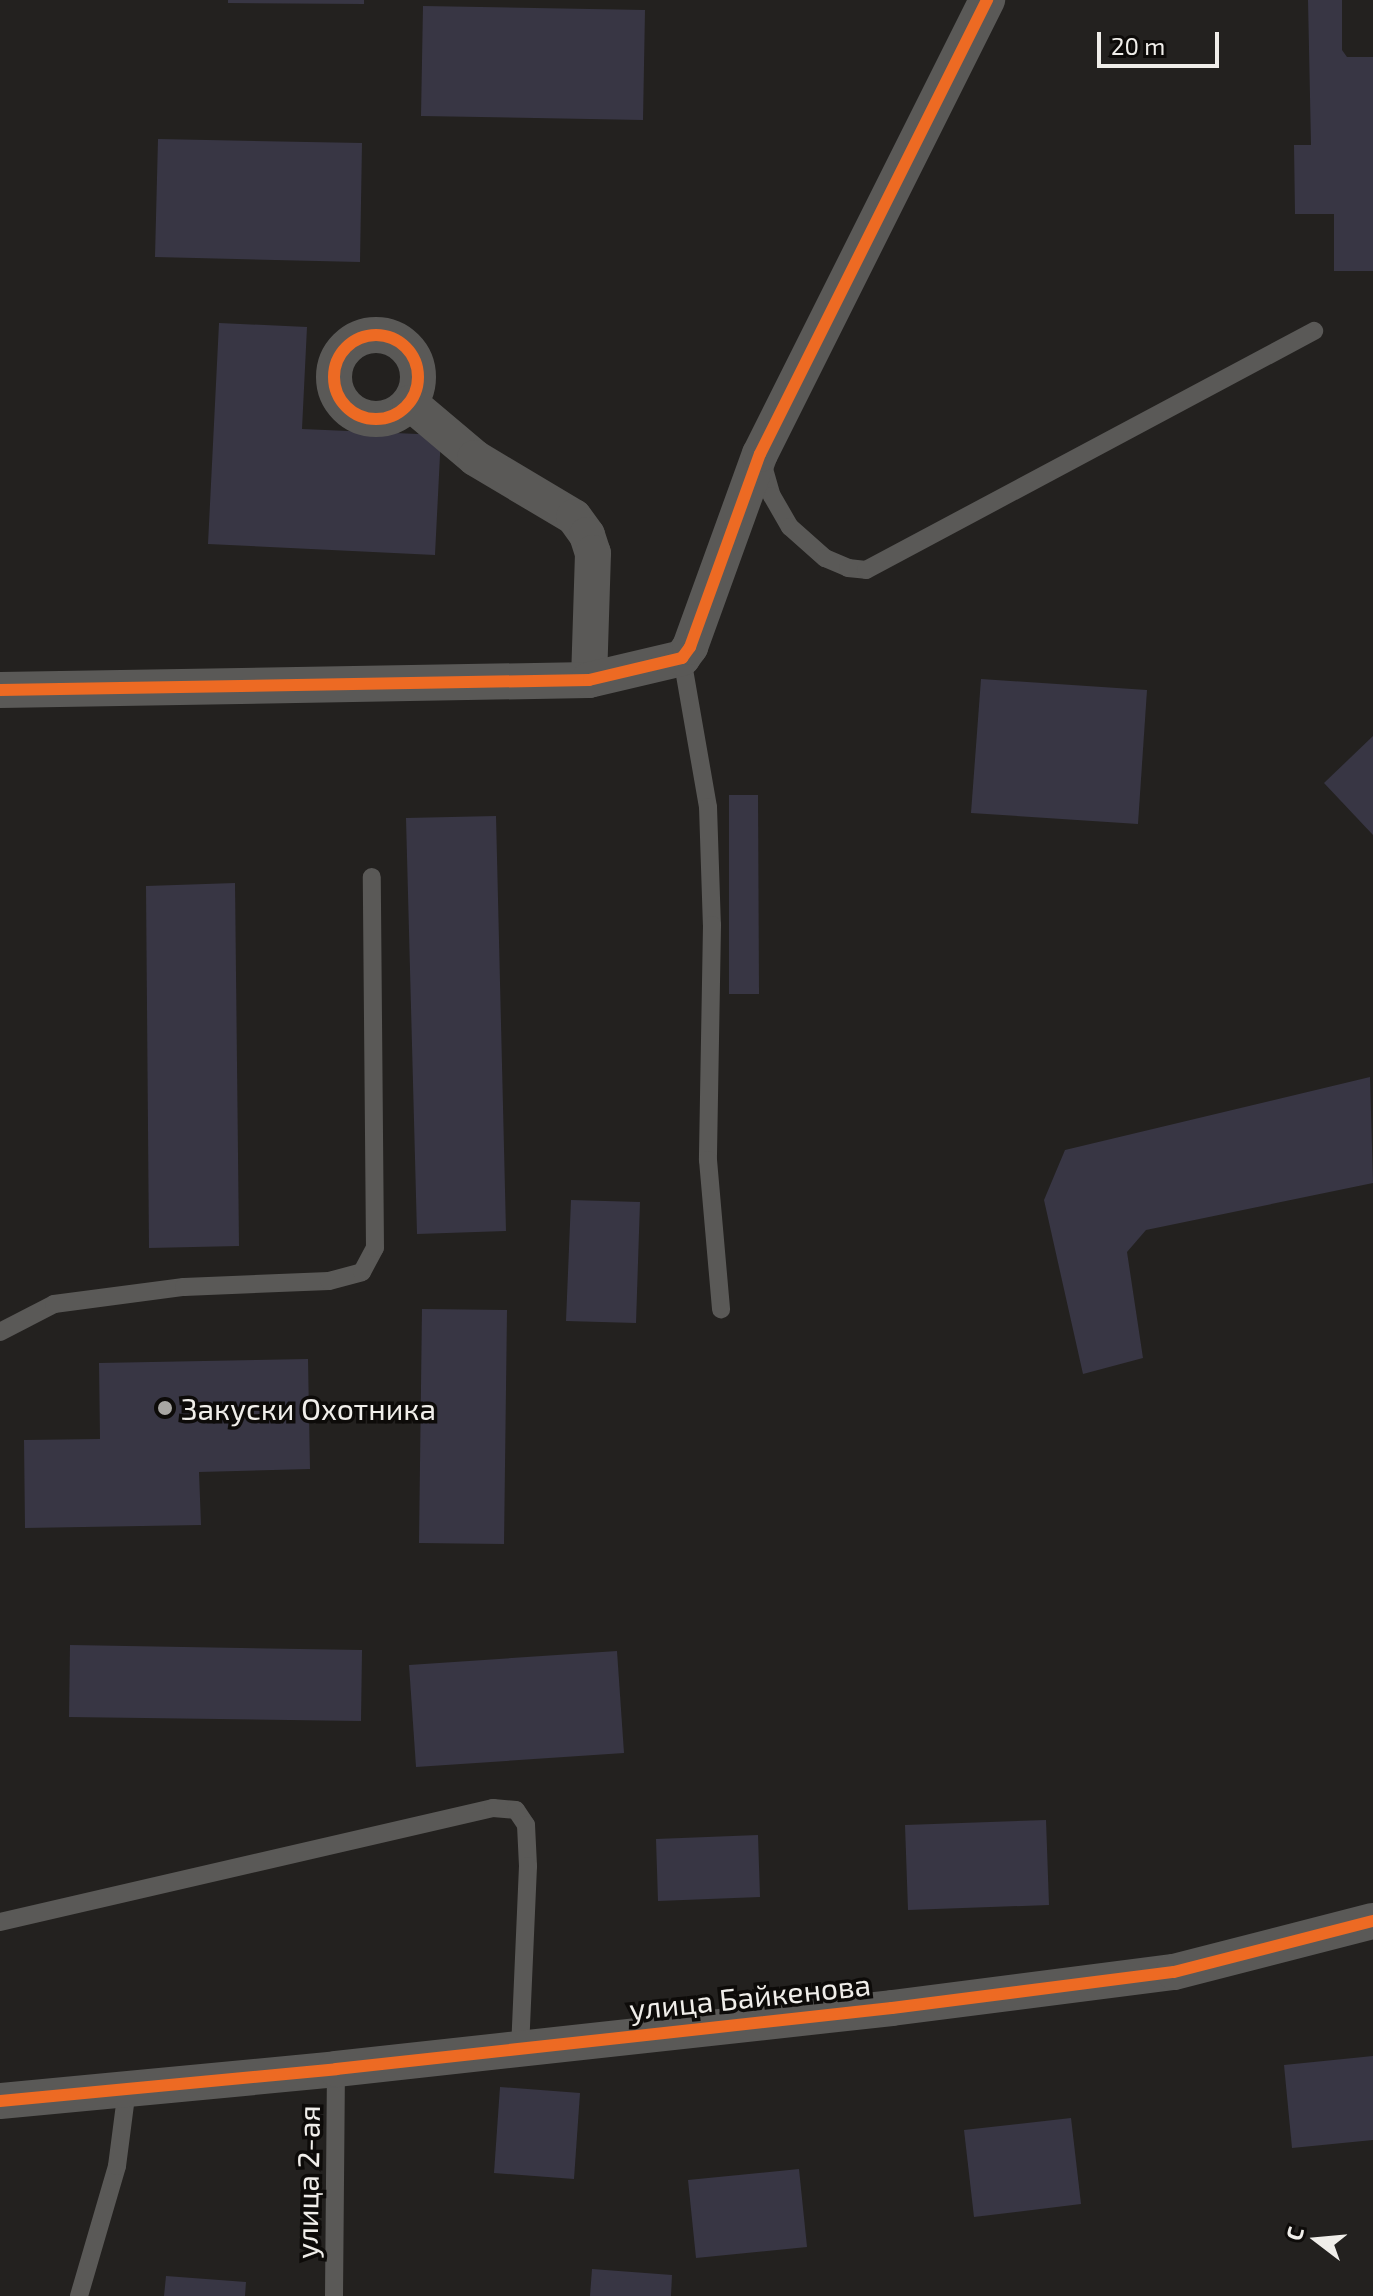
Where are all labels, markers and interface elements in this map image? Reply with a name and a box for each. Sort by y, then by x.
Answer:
scale bar [1101,16,1223,66]
text: 20 m [1111,31,1165,60]
place label: Закуски Охотника [181,1390,436,1426]
marker: Закуски Охотника [156,1399,174,1417]
street label: улица Байкенова [628,1965,872,2027]
street label: улица 2-ая [288,2105,326,2259]
north arrow [1277,2200,1357,2280]
text: С [1280,2224,1308,2243]

